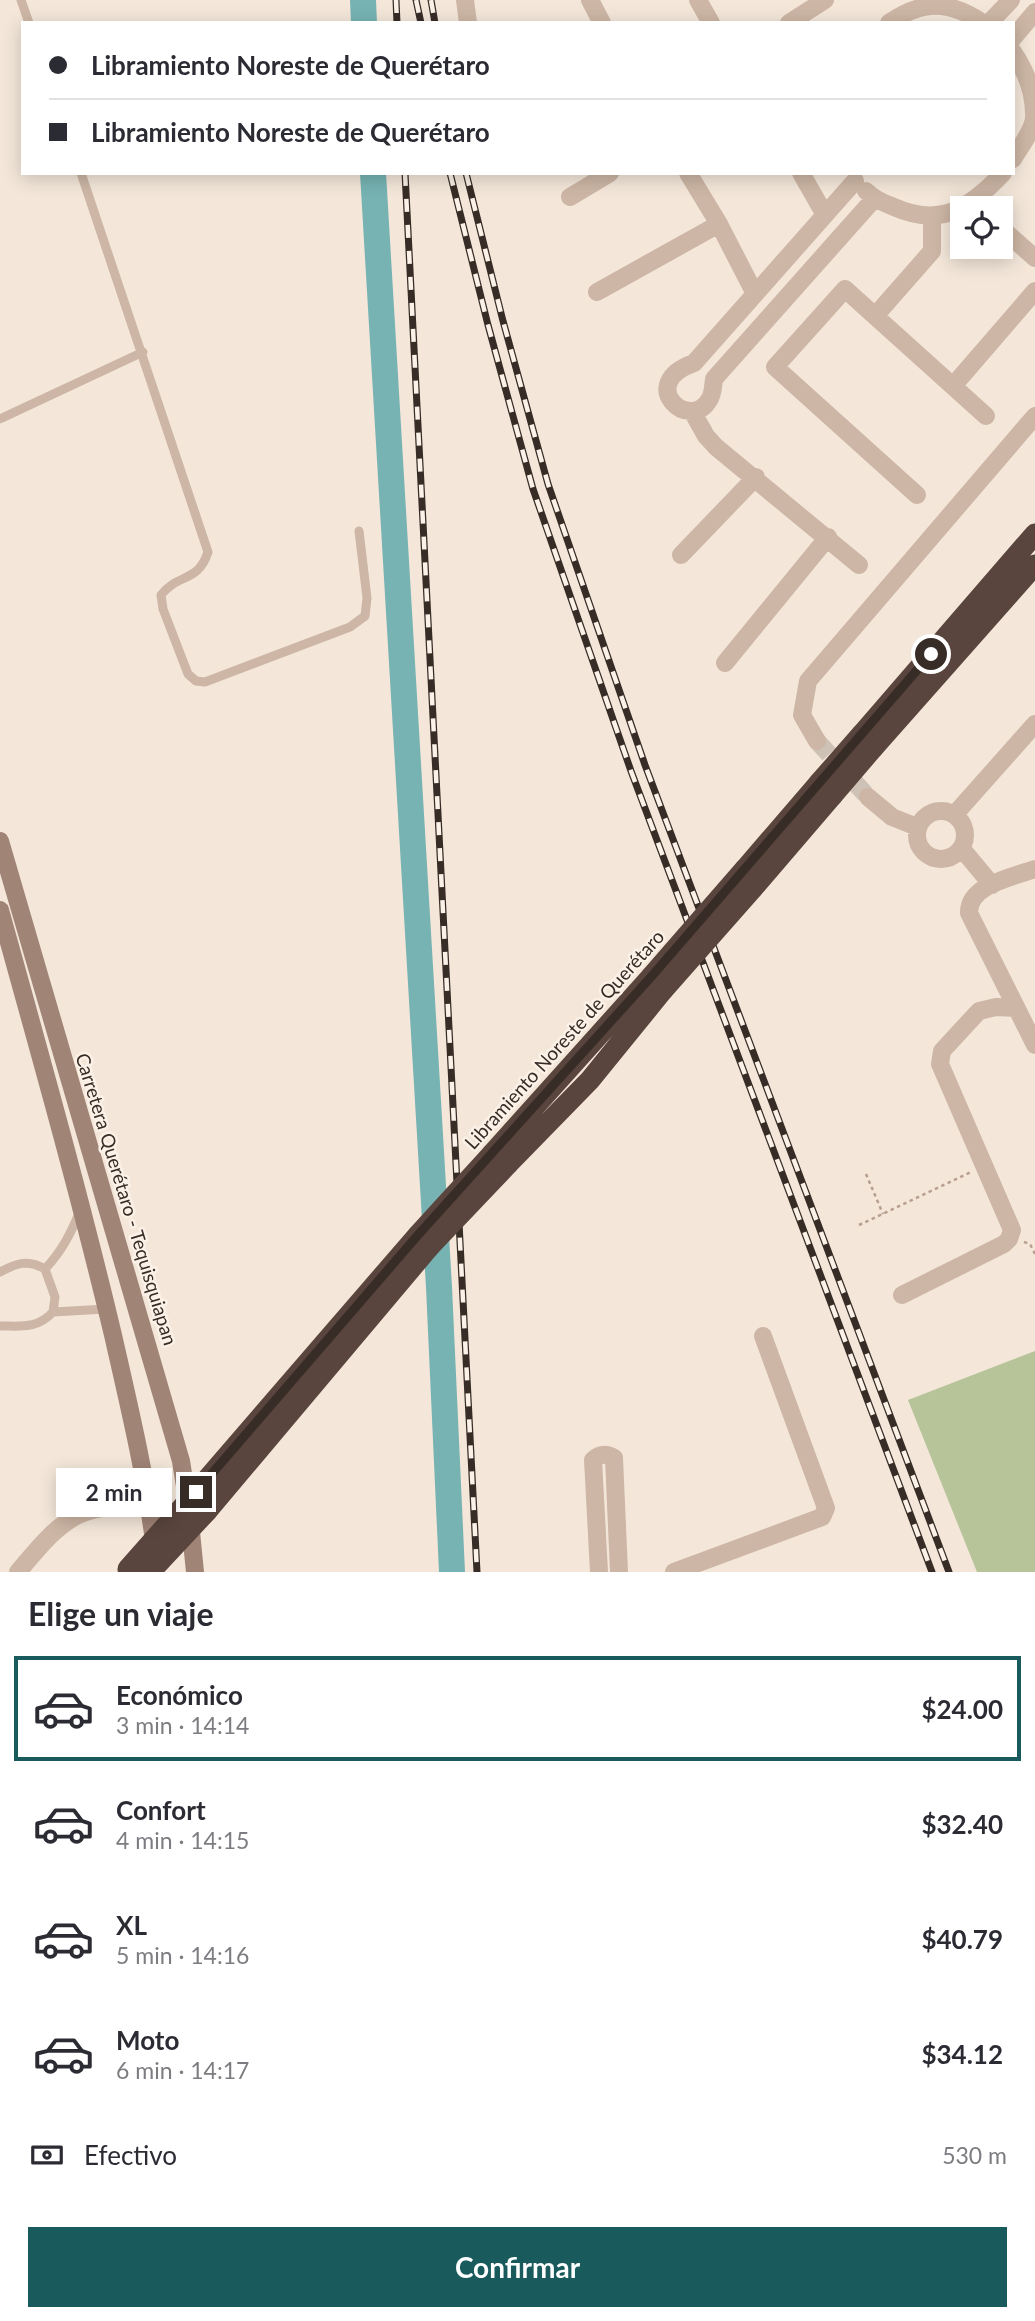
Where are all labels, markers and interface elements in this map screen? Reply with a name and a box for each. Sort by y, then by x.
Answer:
text: Libramiento Noreste de Querétaro [91,49,490,81]
text: Libramiento Noreste de Querétaro [91,116,490,148]
map controls [950,196,1013,259]
button: locate [950,196,1013,259]
route start [915,638,947,670]
street label: Libramiento Noreste de Querétaro [459,925,669,1153]
street label: Carretera Querétaro - Tequisquiapan [72,1050,182,1348]
callout: 2 min [56,1468,172,1516]
route end [180,1476,212,1508]
text: 2 min [85,1478,143,1506]
text: Elige un viaje [28,1594,213,1633]
icon: car [32,1677,95,1740]
text: Económico [116,1679,243,1711]
text: $24.00 [921,1693,1003,1725]
text: 3 min · 14:14 [116,1711,249,1739]
icon: car [32,1792,95,1855]
text: Confort [116,1794,206,1826]
text: $32.40 [921,1808,1003,1840]
text: 4 min · 14:15 [116,1826,249,1854]
icon: car [32,1907,95,1970]
text: XL [116,1909,147,1941]
text: $40.79 [921,1923,1003,1955]
text: 5 min · 14:16 [116,1941,249,1969]
icon: car [32,2022,95,2085]
text: Moto [116,2024,179,2056]
text: $34.12 [921,2038,1003,2070]
text: 6 min · 14:17 [116,2056,249,2084]
icon: cash [28,2136,66,2174]
text: Efectivo [84,2139,177,2171]
text: 530 m [942,2141,1007,2169]
button: Confirmar [28,2227,1007,2307]

